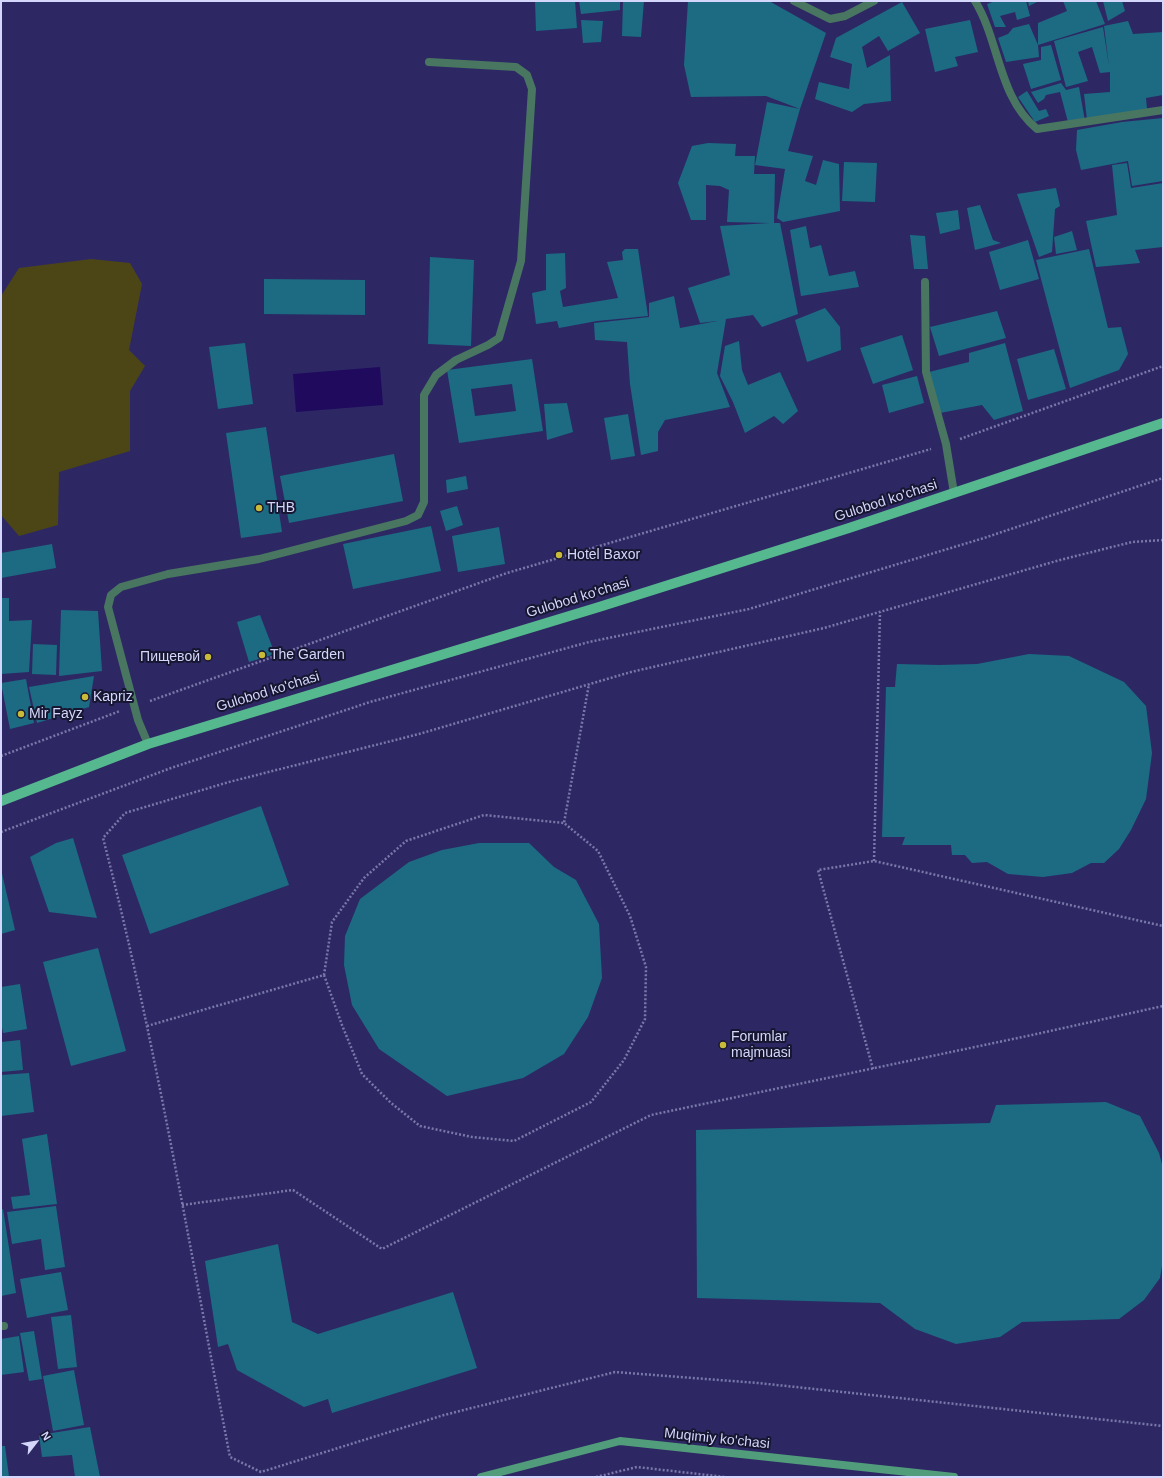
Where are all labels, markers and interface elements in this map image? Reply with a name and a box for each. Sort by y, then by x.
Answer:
street label: Gulobod ko'chasi [833,476,939,526]
place label: THB [267,500,295,516]
marker: THB [254,503,264,513]
place label: Hotel Baxor [567,547,640,563]
marker: Hotel Baxor [554,550,564,560]
street label: Gulobod ko'chasi [524,574,632,622]
place label: The Garden [270,647,345,663]
place label: Пищевой [140,649,200,665]
marker: The Garden [257,650,267,660]
marker: Пищевой [203,652,213,662]
street label: Gulobod ko'chasi [214,668,322,716]
place label: Kapriz [93,689,133,705]
marker: Kapriz [80,692,90,702]
place label: Mir Fayz [29,706,83,722]
marker: Mir Fayz [16,709,26,719]
place label: Forumlar majmuasi [731,1029,791,1062]
marker: Forumlar majmuasi [718,1040,728,1050]
north arrow [16,1422,56,1462]
street label: Muqimiy ko'chasi [663,1425,771,1453]
text: N [39,1429,53,1442]

